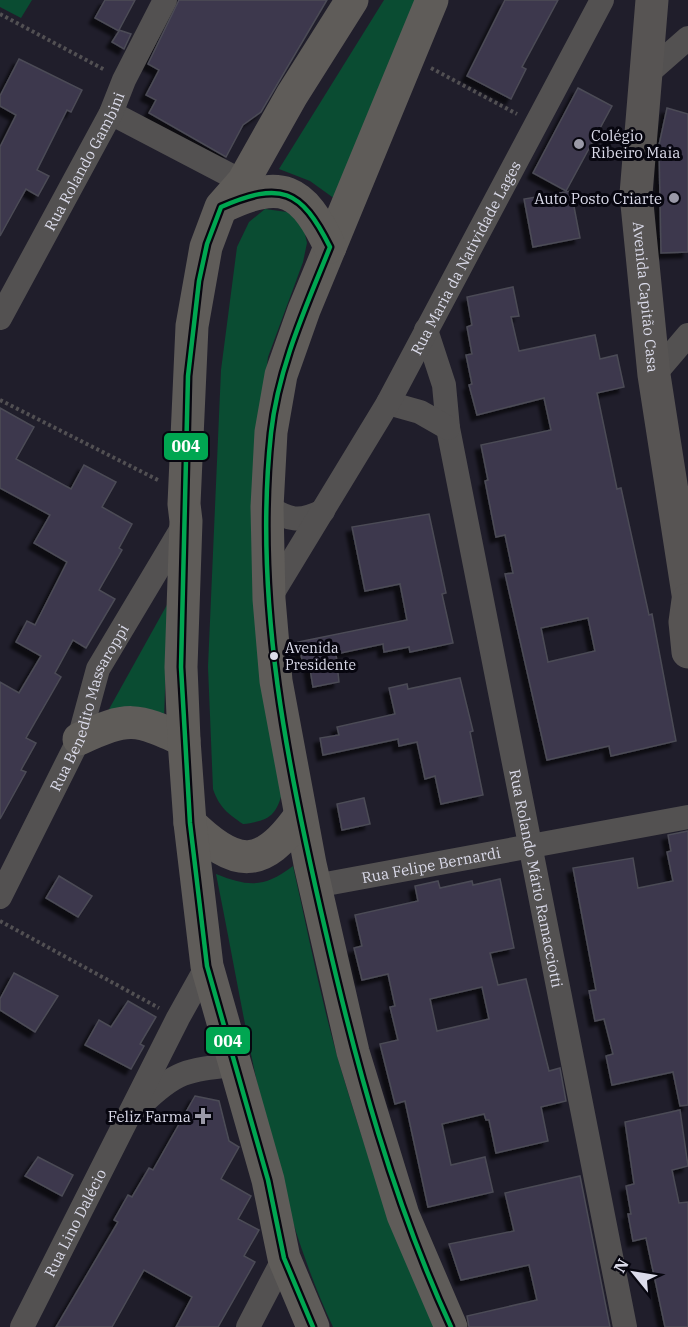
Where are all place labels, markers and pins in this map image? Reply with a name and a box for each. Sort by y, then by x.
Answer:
place label: Colégio Ribeiro Maia [591,126,680,162]
marker: Colégio Ribeiro Maia [572,137,586,151]
place label: Auto Posto Criarte [534,189,662,208]
marker: Auto Posto Criarte [667,191,681,205]
place label: Avenida Presidente [285,639,356,674]
marker: Avenida Presidente [268,650,280,662]
place label: Feliz Farma [108,1107,191,1126]
marker: Feliz Farma [196,1109,210,1123]

